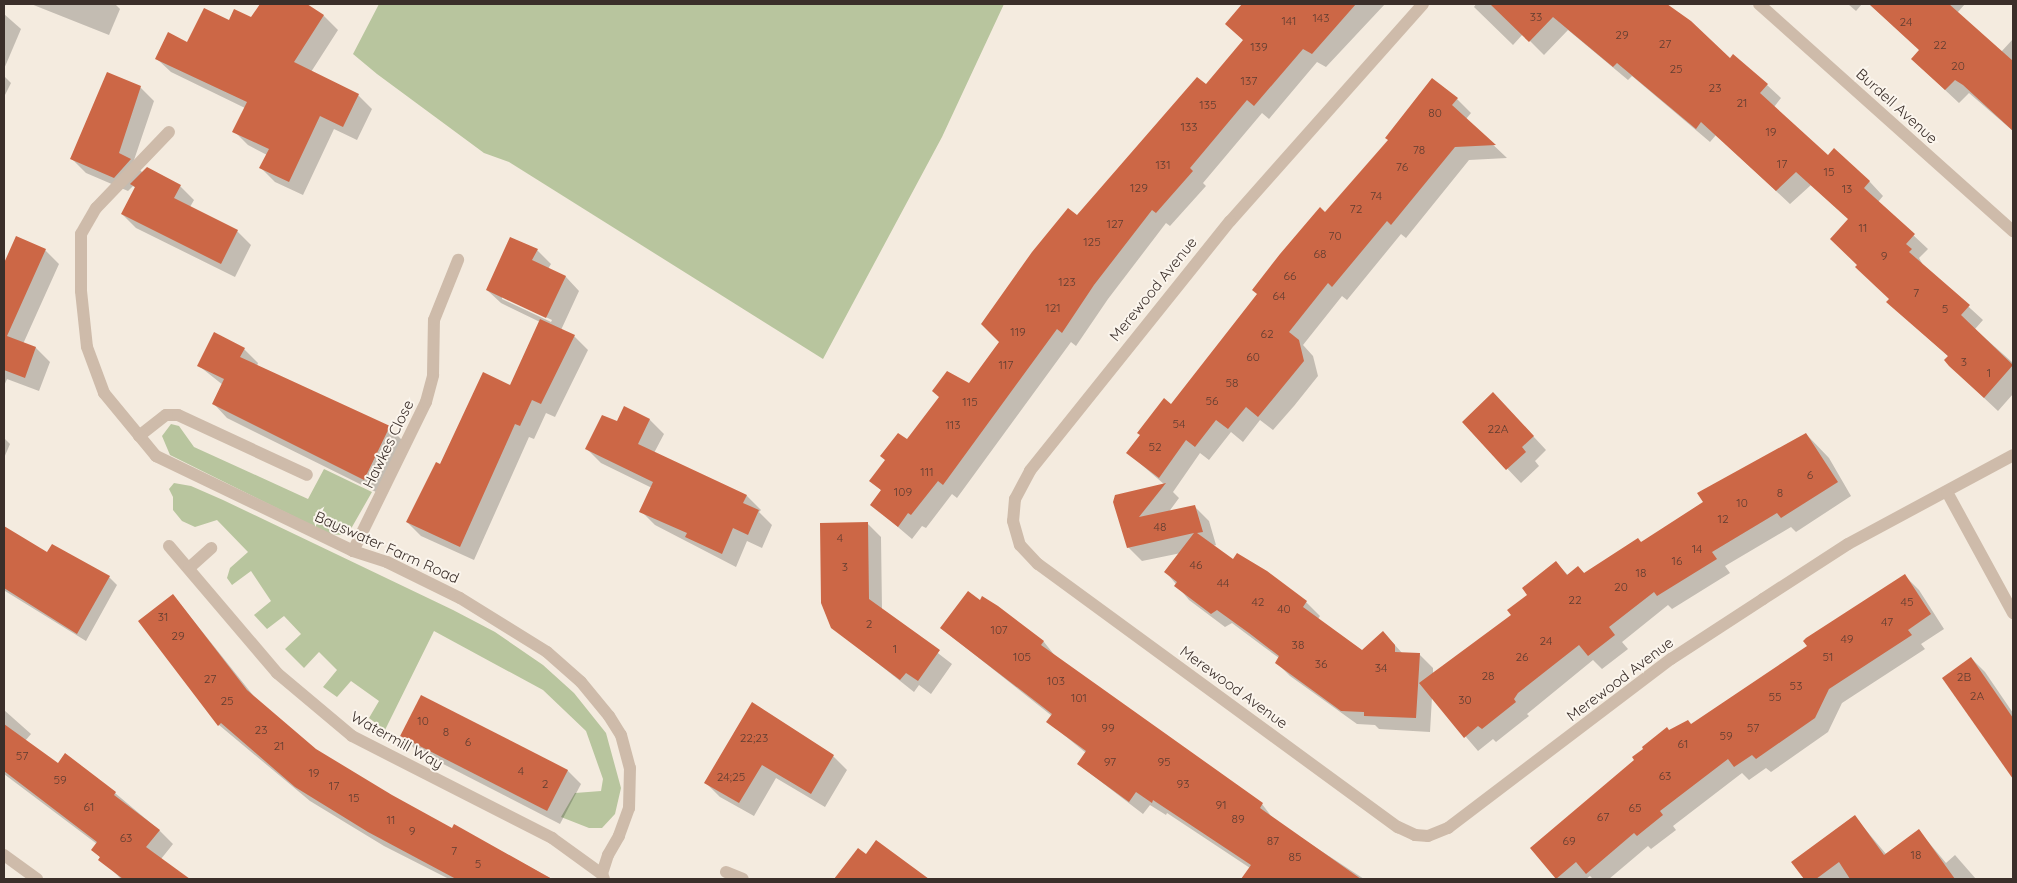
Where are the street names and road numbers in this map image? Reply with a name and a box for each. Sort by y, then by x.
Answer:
street label: Burdell Avenue [1852,65,1942,147]
street label: Merewood Avenue [1106,233,1200,345]
street label: Hawkes Close [359,397,417,491]
street label: Bayswater Farm Road [312,507,462,587]
street label: Merewood Avenue [1563,633,1677,725]
street label: Merewood Avenue [1177,642,1291,732]
street label: Watermill Way [348,707,446,773]

